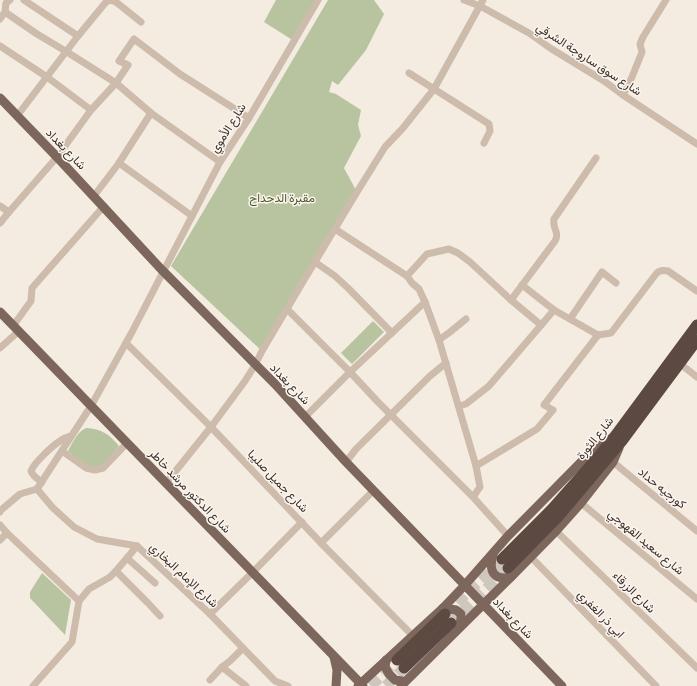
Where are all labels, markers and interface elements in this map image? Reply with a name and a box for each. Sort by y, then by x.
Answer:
street label: شارع سوق ساروجة الشرقي [532,21,644,101]
street label: شارع الأموي [207,101,251,157]
street label: شارع بغداد [42,126,88,174]
park label: مقبرة الدحداح [249,192,315,207]
street label: شارع بغداد [266,361,312,409]
street label: شارع الثورة [574,414,618,463]
street label: شارع الدكتور مرشد خاطر [144,446,233,537]
street label: شارع جميل صليبا [243,448,311,517]
street label: كورجيه حداد [635,465,688,512]
street label: شارع سعيد القهوجي [603,507,686,580]
street label: شارع الإمام البخاري [145,540,221,613]
street label: شارع الزرقاء [608,569,657,617]
street label: ابي ذر الغفري [573,588,627,643]
street label: شارع بغداد [489,595,535,643]

